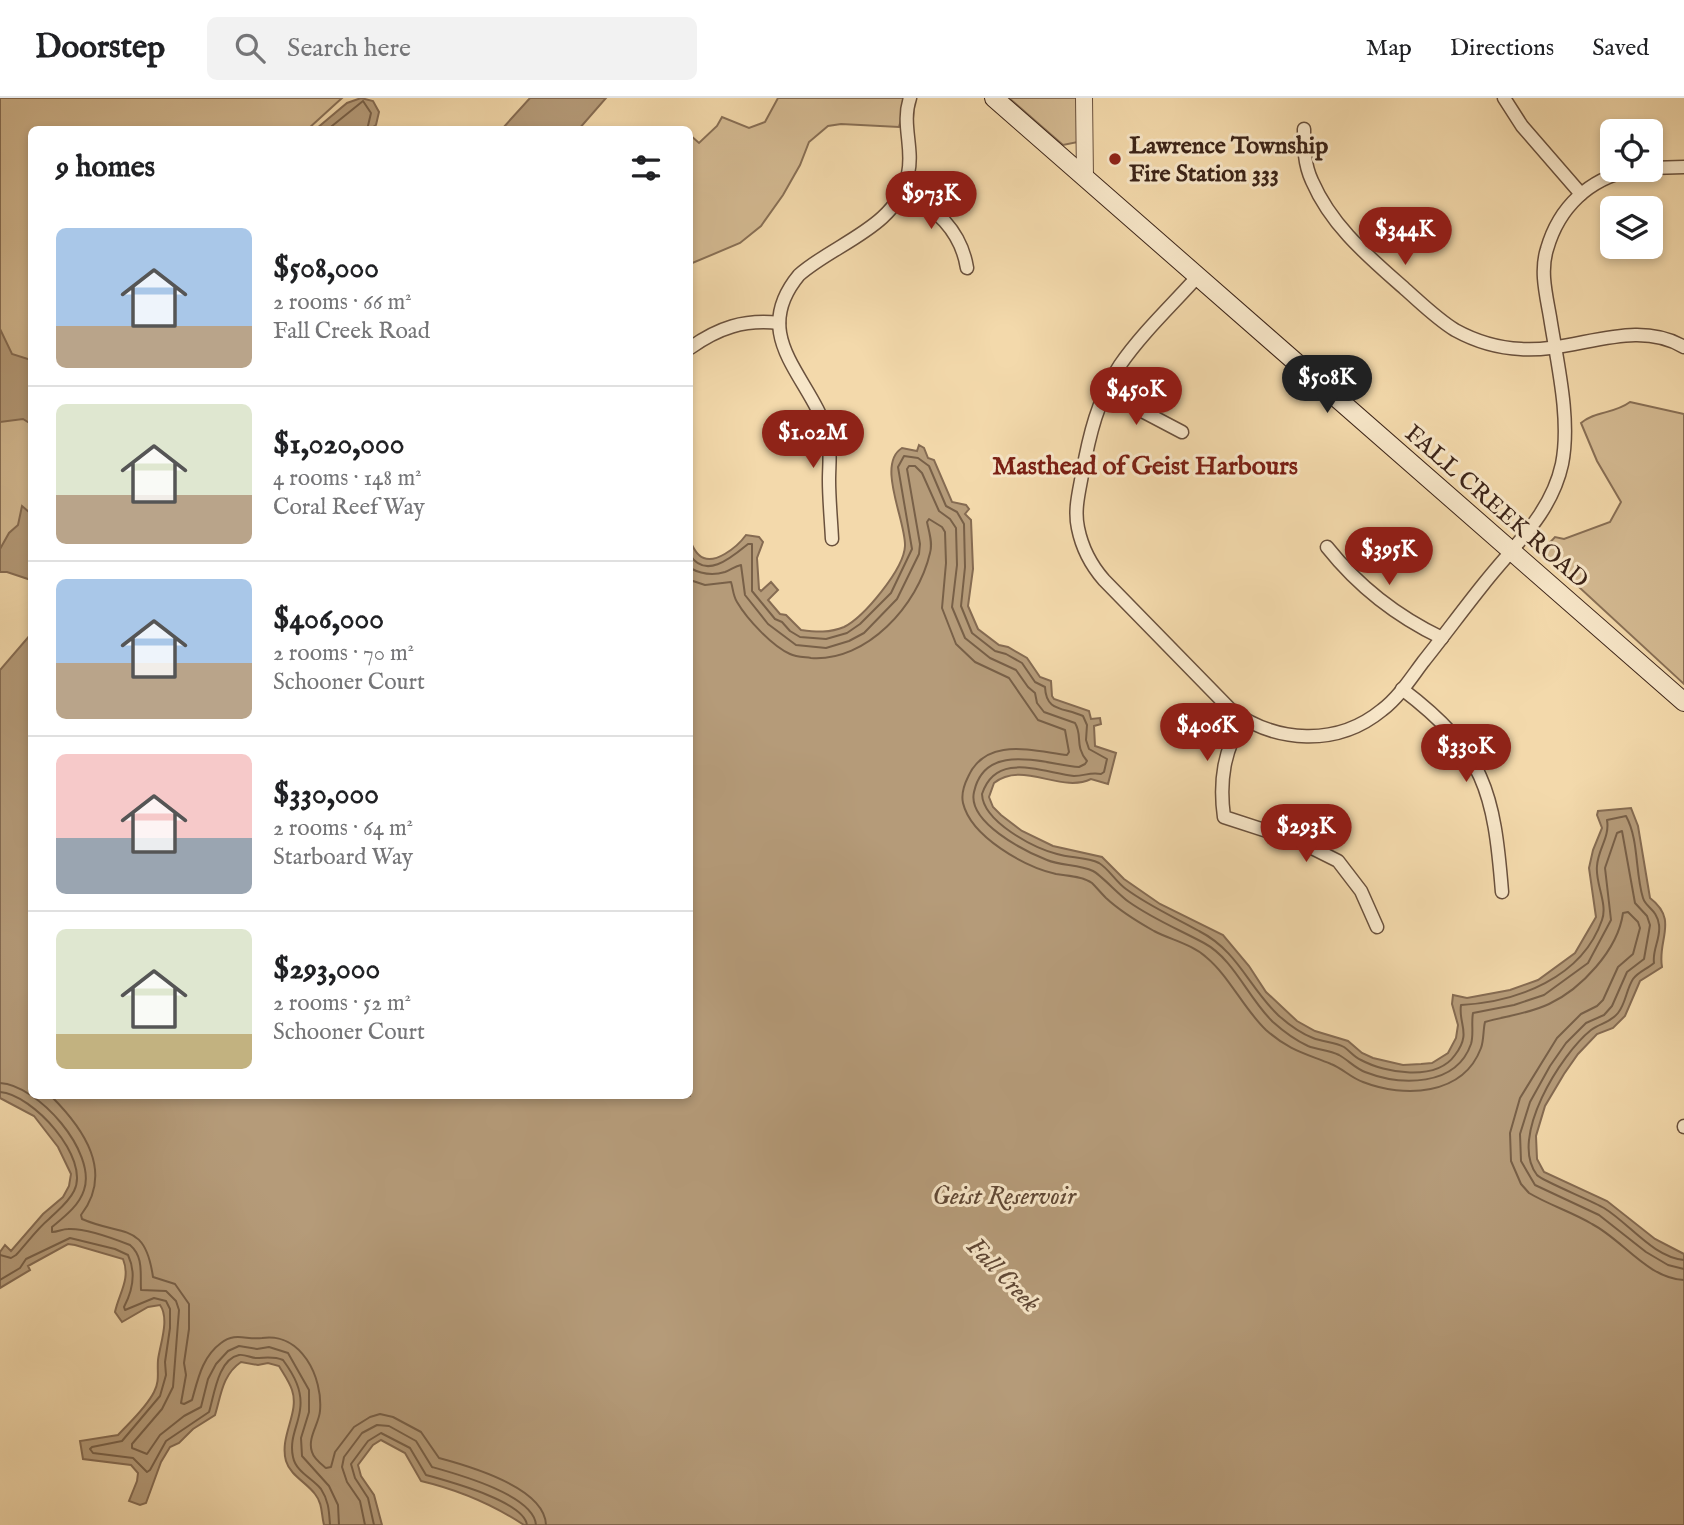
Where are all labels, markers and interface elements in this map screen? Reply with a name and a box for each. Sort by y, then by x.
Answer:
search box [207,17,697,80]
text: Doorstep [35,27,165,69]
icon: search [231,29,269,67]
text: Search here [287,32,411,65]
text: Map [1366,33,1412,64]
text: Directions [1450,33,1554,64]
text: Saved [1592,33,1649,64]
map controls [1600,119,1663,259]
button: locate [1600,119,1663,182]
place label: Lawrence Township Fire Station 333 [1129,131,1328,190]
text: 9 homes [56,149,155,187]
icon: filters [627,149,665,187]
marker: Lawrence Township Fire Station 333 [1107,151,1123,167]
pin: $973K [882,172,980,231]
text: $973K [902,179,960,208]
button: layers [1600,196,1663,259]
pin: $344K [1356,208,1454,267]
text: $344K [1375,215,1435,244]
text: $508,000 [273,250,379,288]
icon: home [112,256,196,340]
text: 2 rooms · 66 m² [273,288,412,317]
text: Fall Creek Road [273,317,430,346]
pin: $508K [1278,356,1376,415]
text: $508K [1298,363,1356,392]
pin: $450K [1087,368,1185,427]
text: $450K [1106,375,1166,404]
pin: $1.02M [756,410,870,470]
text: $1.02M [778,418,848,447]
street label: FALL CREEK ROAD [1398,419,1594,596]
text: $1,020,000 [273,426,405,464]
icon: home [112,432,196,516]
district label: Masthead of Geist Harbours [992,450,1298,483]
text: 4 rooms · 148 m² [273,464,422,493]
text: Coral Reef Way [273,493,425,522]
pin: $395K [1340,528,1438,587]
text: $395K [1361,535,1417,564]
text: $406,000 [273,601,384,639]
icon: home [112,607,196,691]
text: 2 rooms · 70 m² [273,639,414,668]
text: Schooner Court [273,668,425,697]
pin: $406K [1158,704,1256,763]
text: $406K [1176,711,1238,740]
pin: $330K [1417,724,1515,784]
text: $330K [1437,732,1495,761]
text: $330,000 [273,776,379,814]
icon: home [112,782,196,866]
pin: $293K [1257,804,1355,864]
text: $293K [1277,812,1335,841]
text: 2 rooms · 64 m² [273,814,413,843]
text: Starboard Way [273,843,413,872]
text: $293,000 [273,951,380,989]
icon: home [112,957,196,1041]
text: 2 rooms · 52 m² [273,989,411,1018]
text: Schooner Court [273,1018,425,1047]
water label: Geist Reservoir [932,1180,1077,1213]
water label: Fall Creek [959,1230,1047,1320]

